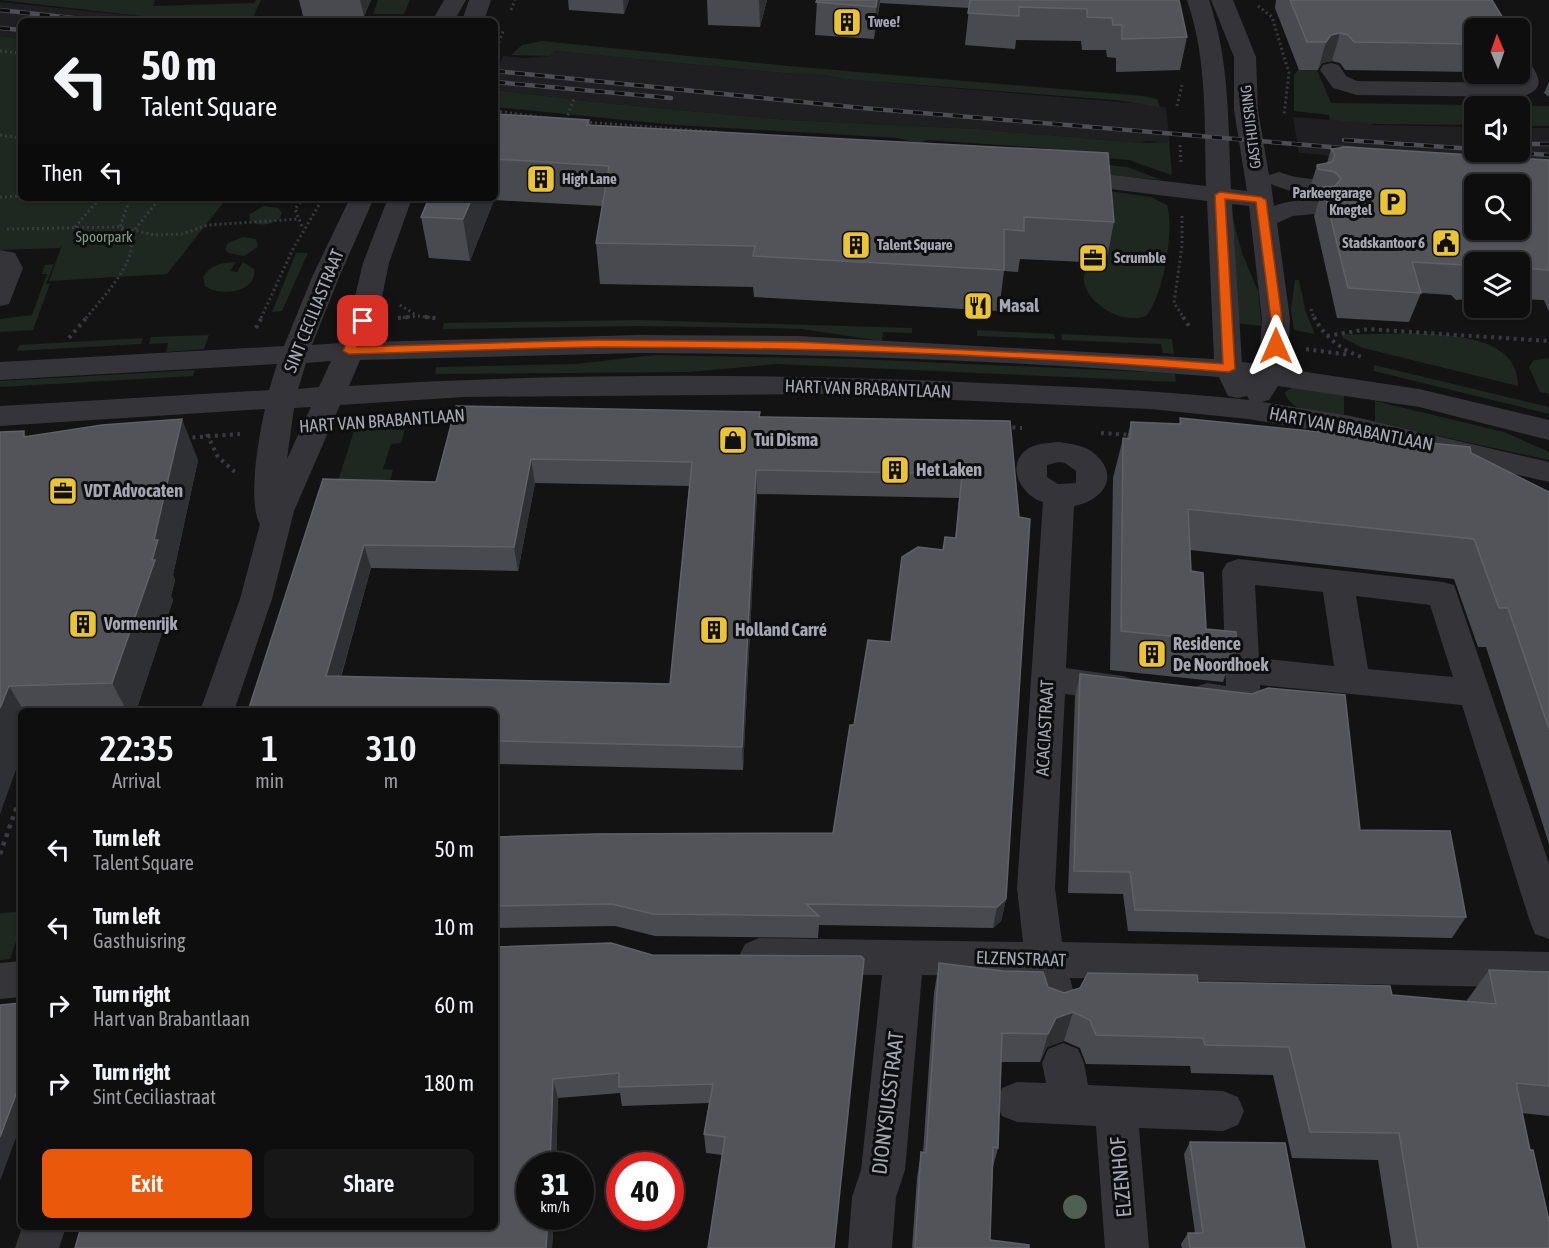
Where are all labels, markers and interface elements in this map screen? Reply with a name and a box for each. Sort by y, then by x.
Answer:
building icon: Twee! [831,6,863,38]
place label: Twee! [868,13,900,30]
north arrow [1464,18,1530,84]
map controls [1464,18,1530,318]
text: 50 m [141,41,216,89]
icon: left [42,42,120,120]
street label: GASTHUISRING [1237,84,1264,170]
text: Talent Square [141,91,277,122]
button: sound [1464,96,1530,162]
icon: left [95,156,128,189]
text: Then [42,160,83,186]
building icon: High Lane [525,163,557,195]
place label: High Lane [562,170,617,187]
button: search [1464,174,1530,240]
place label: Parkeergarage Knegtel [1293,184,1373,218]
parking icon: Parkeergarage Knegtel [1377,186,1409,218]
public building icon: Stadskantoor 6 [1430,227,1462,259]
park label: Spoorpark [75,228,133,245]
building icon: Talent Square [840,229,872,261]
place label: Stadskantoor 6 [1342,234,1425,251]
place label: Talent Square [877,236,953,253]
office icon: Scrumble [1077,242,1109,274]
street label: SINT CECILIASTRAAT [279,246,348,376]
place label: Scrumble [1114,249,1166,266]
button: layers [1464,252,1530,318]
restaurant icon: Masal [962,290,994,322]
pin [337,295,388,346]
place label: Masal [999,295,1039,316]
icon: arrive [346,304,379,337]
position arrow [1244,314,1308,378]
street label: HART VAN BRABANTLAAN [784,375,952,402]
street label: HART VAN BRABANTLAAN [1267,402,1435,455]
street label: HART VAN BRABANTLAAN [298,404,466,437]
shop icon: Tui Disma [717,424,749,456]
place label: Tui Disma [754,429,818,450]
building icon: Het Laken [879,454,911,486]
place label: Het Laken [916,459,982,480]
office icon: VDT Advocaten [47,475,79,507]
place label: VDT Advocaten [83,480,183,501]
building icon: Vormenrijk [67,608,99,640]
place label: Vormenrijk [103,613,179,634]
building icon: Holland Carré [698,614,730,646]
place label: Holland Carré [735,619,827,640]
place label: Residence De Noordhoek [1173,633,1269,675]
building icon: Residence De Noordhoek [1136,638,1168,670]
street label: ACACIASTRAAT [1031,679,1058,777]
text: 22:35 [100,727,174,769]
text: 1 [261,727,278,769]
text: 310 [366,727,416,769]
text: Arrival [112,769,161,792]
text: min [255,769,284,792]
text: m [384,769,398,792]
text: Turn left [93,825,160,851]
icon: left [42,833,75,866]
text: 50 m [434,836,474,862]
text: Talent Square [93,851,194,874]
text: Turn left [93,903,160,929]
icon: left [42,911,75,944]
text: 10 m [434,914,474,940]
text: Gasthuisring [93,929,186,952]
street label: ELZENSTRAAT [976,946,1067,971]
text: Turn right [93,981,170,1007]
icon: right [42,989,75,1022]
text: 60 m [434,992,474,1018]
text: Hart van Brabantlaan [93,1007,250,1030]
street label: DIONYSIUSSTRAAT [866,1030,908,1176]
text: Turn right [93,1059,170,1085]
icon: right [42,1067,75,1100]
text: 180 m [424,1070,474,1096]
text: Sint Ceciliastraat [93,1085,216,1108]
street label: ELZENHOF [1104,1135,1135,1218]
button: Exit [42,1149,252,1218]
button: Share [264,1149,474,1218]
speed limit sign: 40 [606,1152,684,1230]
text: 31 [541,1167,569,1201]
text: km/h [540,1198,570,1215]

